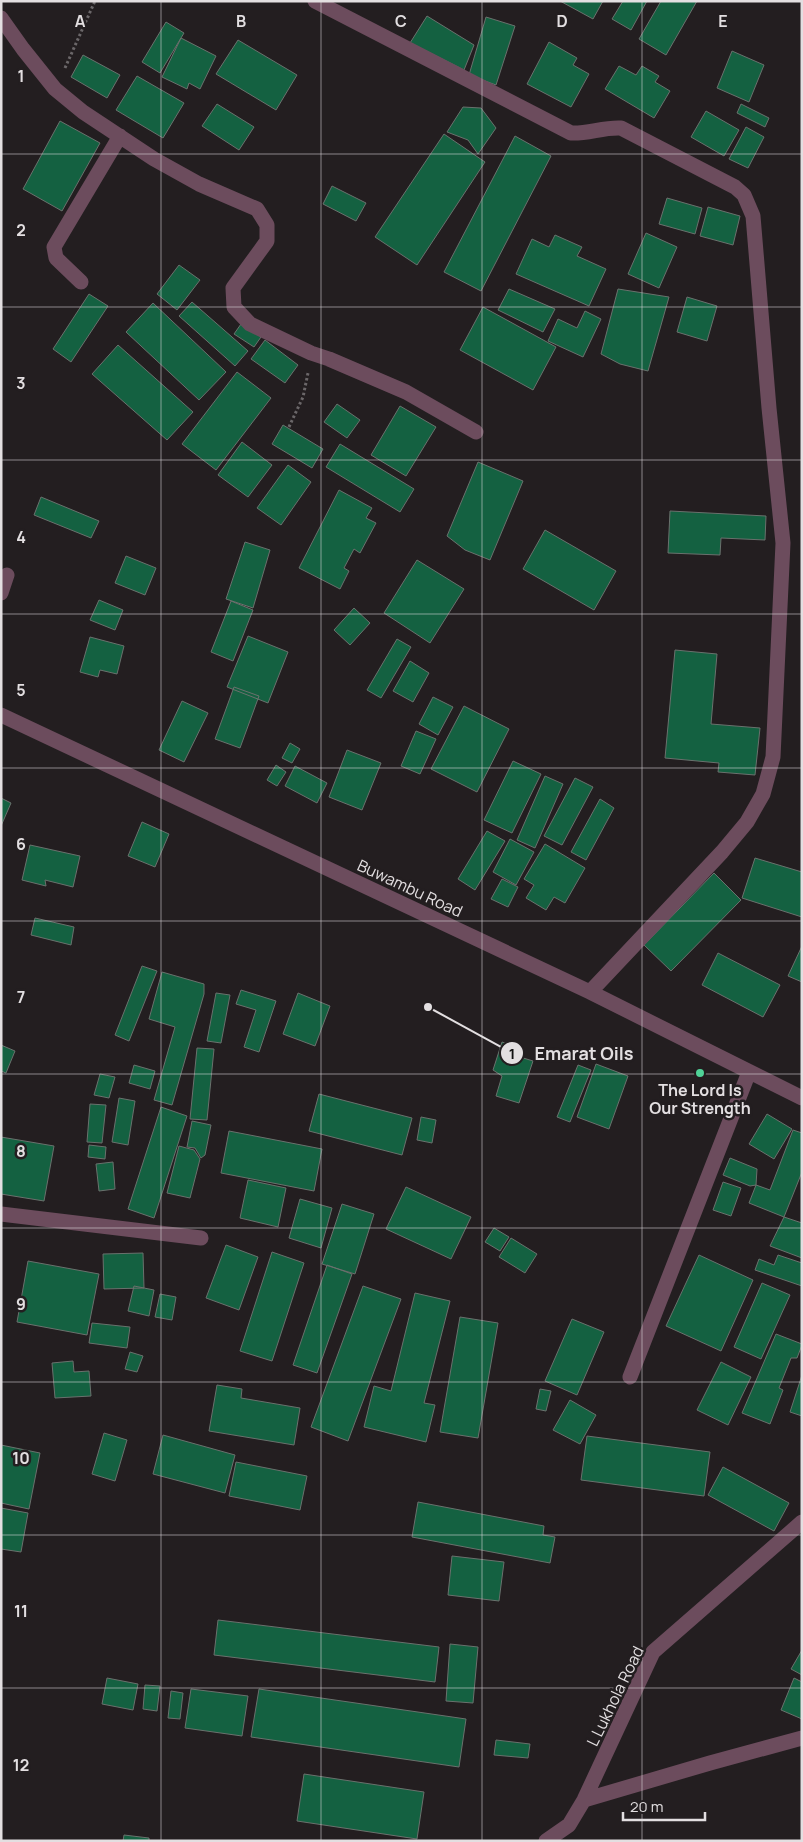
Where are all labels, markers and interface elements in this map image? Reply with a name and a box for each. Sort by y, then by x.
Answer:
text: A [75,10,86,32]
text: B [236,10,246,32]
text: C [395,10,407,32]
text: D [556,10,568,32]
text: E [718,10,728,32]
text: 1 [17,65,25,87]
text: 2 [16,219,26,241]
text: 3 [16,372,26,394]
text: 4 [16,526,26,548]
text: 5 [16,679,26,701]
text: 6 [16,833,26,855]
street label: Buwambu Road [354,854,466,922]
text: 7 [17,986,25,1008]
callout: Emarat Oils [500,1037,644,1070]
text: Emarat Oils [534,1041,634,1065]
text: 1 [509,1043,515,1064]
marker: The Lord Is Our Strength [694,1067,706,1079]
place label: The Lord Is Our Strength [649,1079,751,1119]
text: 8 [16,1140,26,1162]
text: 9 [16,1293,26,1315]
text: 10 [12,1447,30,1469]
text: 11 [14,1600,28,1622]
street label: L Lukhola Road [581,1642,649,1750]
text: 12 [13,1754,29,1776]
scale bar [623,1790,706,1822]
text: 20 m [630,1796,663,1817]

